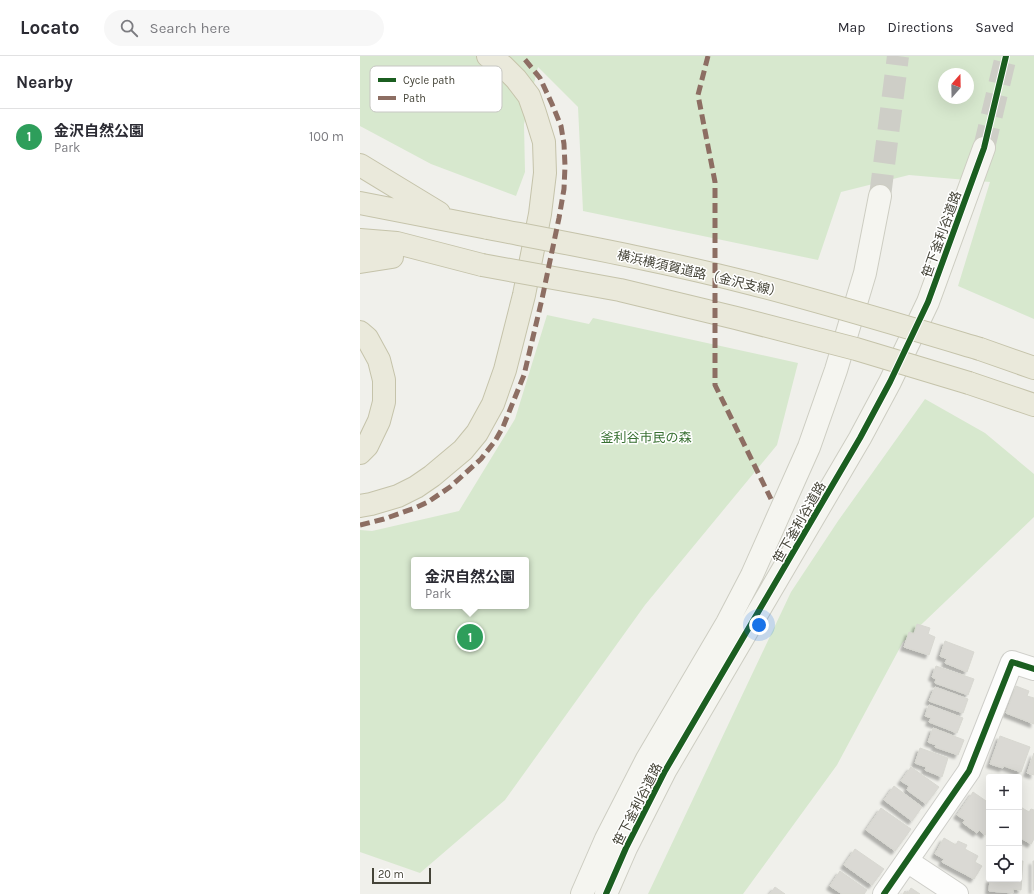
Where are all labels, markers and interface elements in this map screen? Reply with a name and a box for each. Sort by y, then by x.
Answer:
search box [104,10,384,46]
text: Locato [20,17,80,39]
icon: search [118,17,140,39]
text: Search here [150,19,230,37]
text: Map [838,19,866,36]
text: Directions [888,19,953,36]
text: Saved [975,19,1014,36]
legend [370,66,502,112]
north arrow [938,68,974,104]
text: Nearby [16,72,73,92]
text: Cycle path [403,74,455,87]
text: Path [403,92,426,105]
text: 金沢自然公園 [54,122,144,140]
text: 1 [27,129,31,144]
text: 100 m [309,129,344,144]
text: Park [54,140,80,155]
street label: 笹下釜利谷道路 [919,189,964,279]
street label: 横浜横須賀道路（金沢支線） [616,247,784,300]
park label: 釜利谷市民の森 [600,430,692,445]
street label: 笹下釜利谷道路 [770,479,829,565]
popup [411,557,529,609]
text: 金沢自然公園 [425,568,515,586]
text: Park [425,586,451,601]
your location [749,615,769,635]
pin: 1 [457,622,483,652]
street label: 笹下釜利谷道路 [610,760,665,848]
map controls [986,774,1022,882]
button: + [986,774,1022,810]
button: − [986,810,1022,846]
button: locate [986,846,1022,882]
scale bar [372,866,431,885]
text: 20 m [378,868,404,881]

